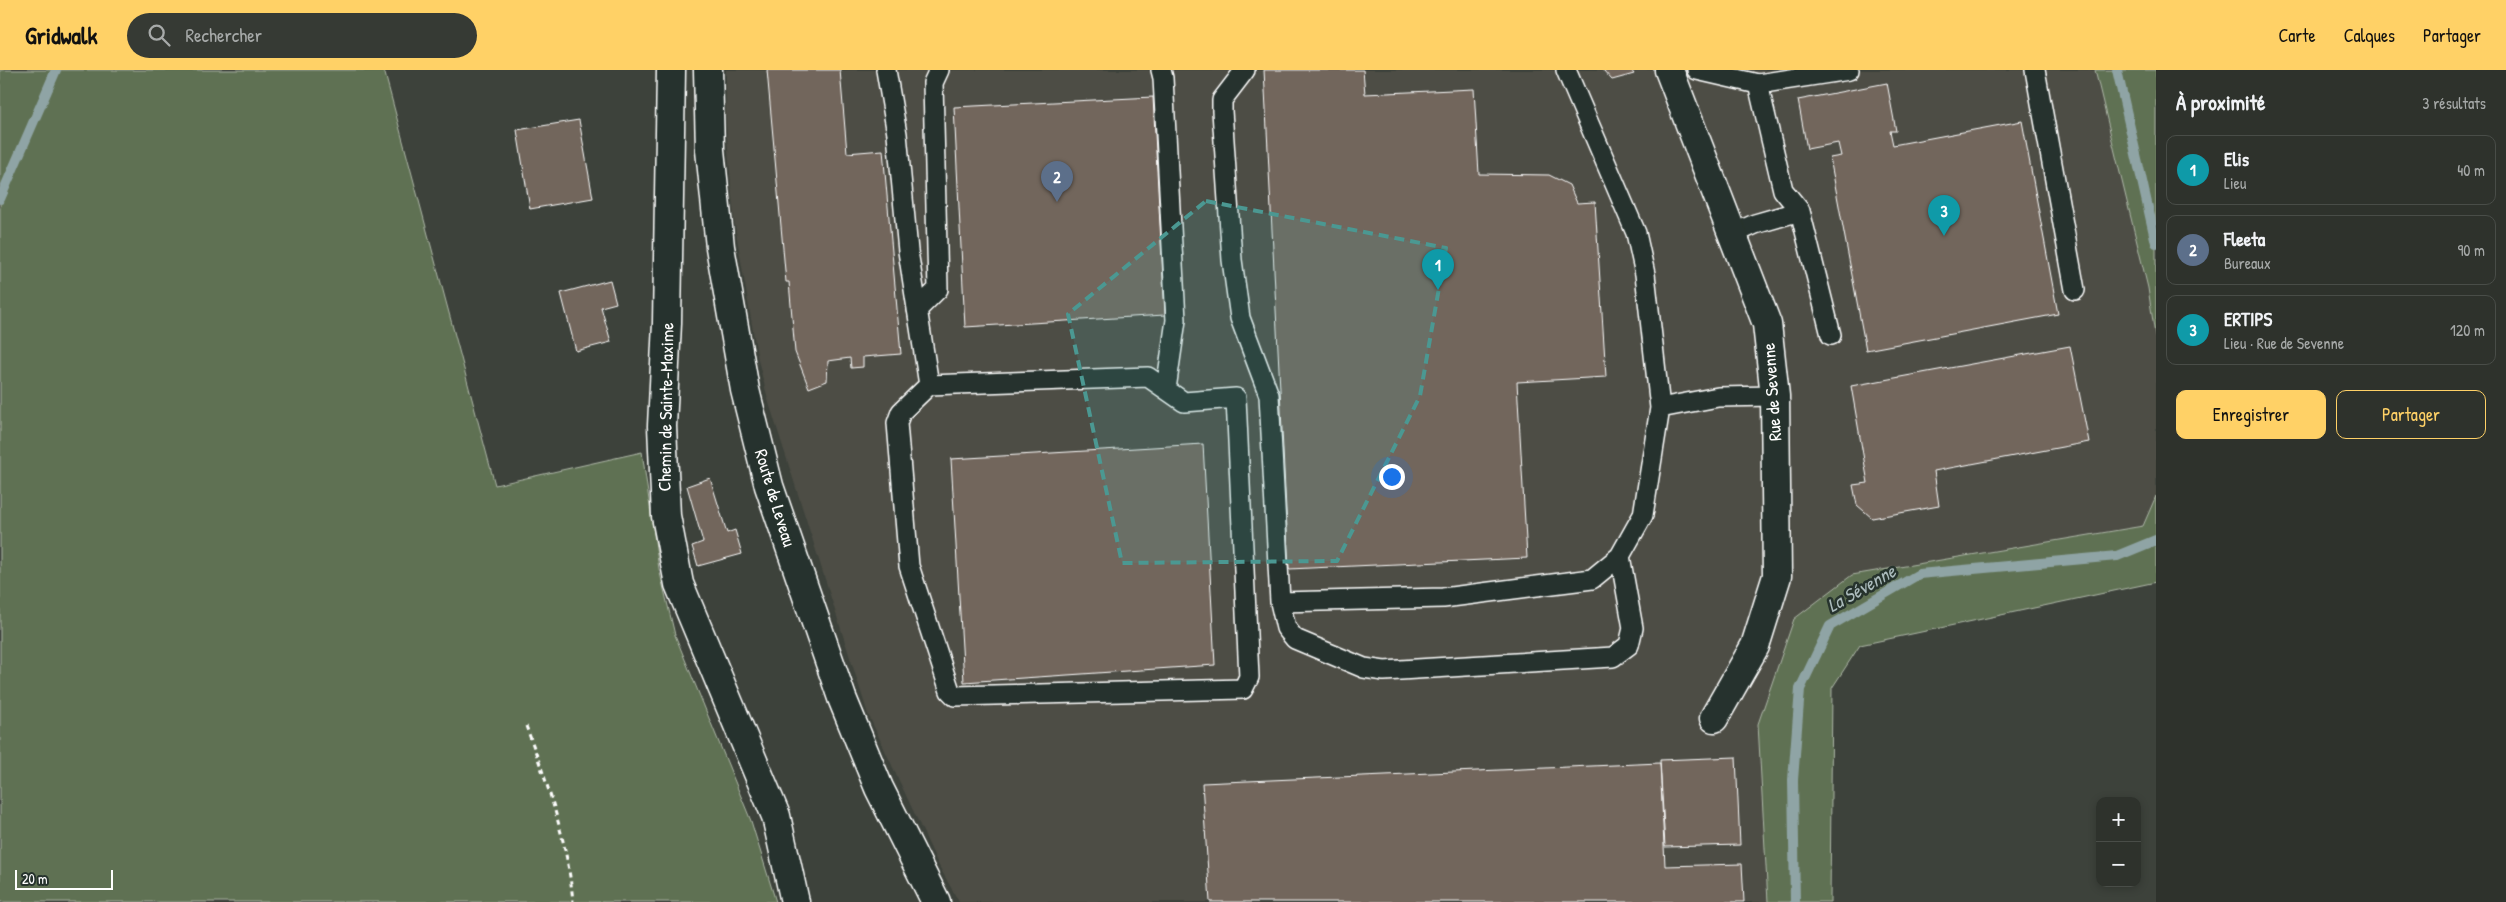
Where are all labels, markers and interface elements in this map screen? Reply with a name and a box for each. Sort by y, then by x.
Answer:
search box [127,13,477,58]
text: Gridwalk [25,19,97,51]
icon: search [145,21,173,49]
text: Rechercher [185,22,262,48]
text: Carte [2278,23,2316,48]
text: Calques [2344,23,2395,48]
text: Partager [2423,23,2481,48]
text: À proximité [2176,88,2265,117]
text: 3 résultats [2422,92,2486,114]
text: Elis [2224,146,2249,172]
text: 1 [2190,159,2196,181]
text: 40 m [2457,159,2485,181]
pin: 2 [1041,161,1073,202]
text: Lieu [2224,172,2246,194]
pin: 3 [1928,195,1960,236]
text: Fleeta [2224,226,2265,252]
text: 2 [2189,239,2197,261]
text: 90 m [2457,239,2485,261]
pin: 1 [1422,249,1454,290]
text: Bureaux [2224,252,2271,274]
text: ERTIPS [2224,306,2272,332]
text: 3 [2189,319,2197,341]
text: 120 m [2450,319,2485,341]
street label: Chemin de Sainte-Maxime [652,322,679,492]
text: Lieu · Rue de Sevenne [2224,332,2344,354]
street label: Rue de Sevenne [1756,342,1787,442]
button: Enregistrer [2176,390,2326,439]
button: Partager [2336,390,2486,439]
street label: Route de Leveau [749,446,802,550]
your location [1379,464,1405,490]
water label: La Sévenne [1822,557,1901,618]
map controls [2096,797,2141,887]
button: + [2096,797,2141,842]
button: − [2096,842,2141,887]
scale bar [15,867,112,890]
text: 20 m [22,869,48,888]

